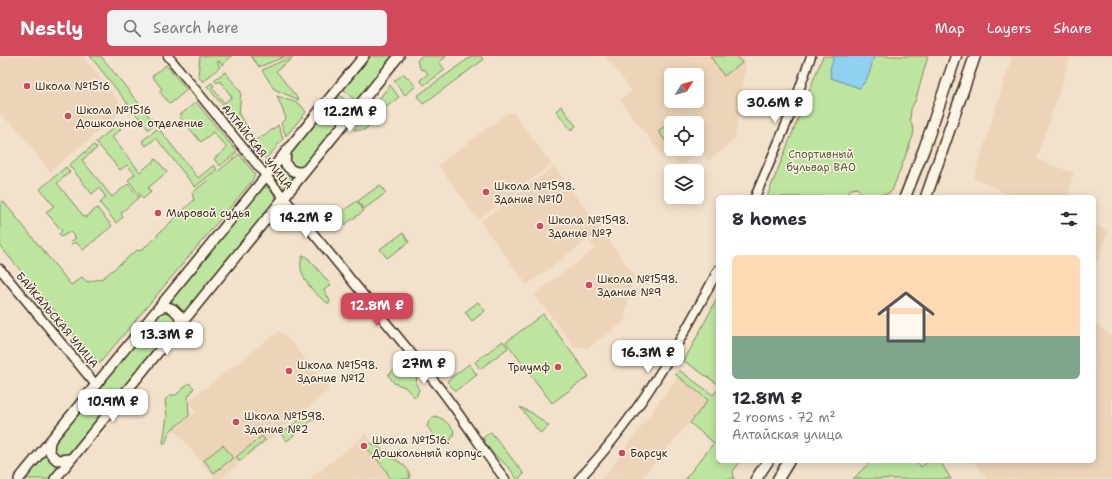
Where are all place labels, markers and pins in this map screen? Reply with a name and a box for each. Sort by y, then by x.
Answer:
place label: Школа №1516 [35,79,110,94]
marker: Школа №1516 [22,81,32,91]
pin: 30.6M ₽ [738,90,812,124]
pin: 12.2M ₽ [313,99,387,133]
place label: Школа №1516 Дошкольное отделение [76,103,203,131]
marker: Школа №1516 Дошкольное отделение [63,111,73,121]
place label: Школа №1598. Здание №10 [494,179,575,207]
marker: Школа №1598. Здание №10 [481,187,491,197]
pin: 14.2M ₽ [269,205,343,239]
place label: Мировой судья [166,206,250,221]
marker: Мировой судья [153,208,163,218]
place label: Школа №1598. Здание №7 [548,213,629,241]
marker: Школа №1598. Здание №7 [535,221,545,231]
place label: Школа №1598. Здание №9 [597,272,678,300]
marker: Школа №1598. Здание №9 [584,280,594,290]
pin: 12.8M ₽ [340,293,414,327]
pin: 13.3M ₽ [130,322,204,356]
pin: 16.3M ₽ [611,340,685,374]
pin: 27M ₽ [396,351,452,385]
place label: Школа №1598. Здание №12 [297,358,378,386]
place label: Триумф [508,360,551,375]
marker: Триумф [553,362,563,372]
marker: Школа №1598. Здание №12 [284,366,294,376]
pin: 10.9M ₽ [76,389,150,423]
place label: Школа №1598. Здание №2 [244,409,325,437]
marker: Школа №1598. Здание №2 [231,417,241,427]
place label: Школа №1516. Дошкольный корпус [372,433,483,461]
marker: Школа №1516. Дошкольный корпус [359,441,369,451]
place label: Барсук [630,446,668,461]
marker: Барсук [617,448,627,458]

